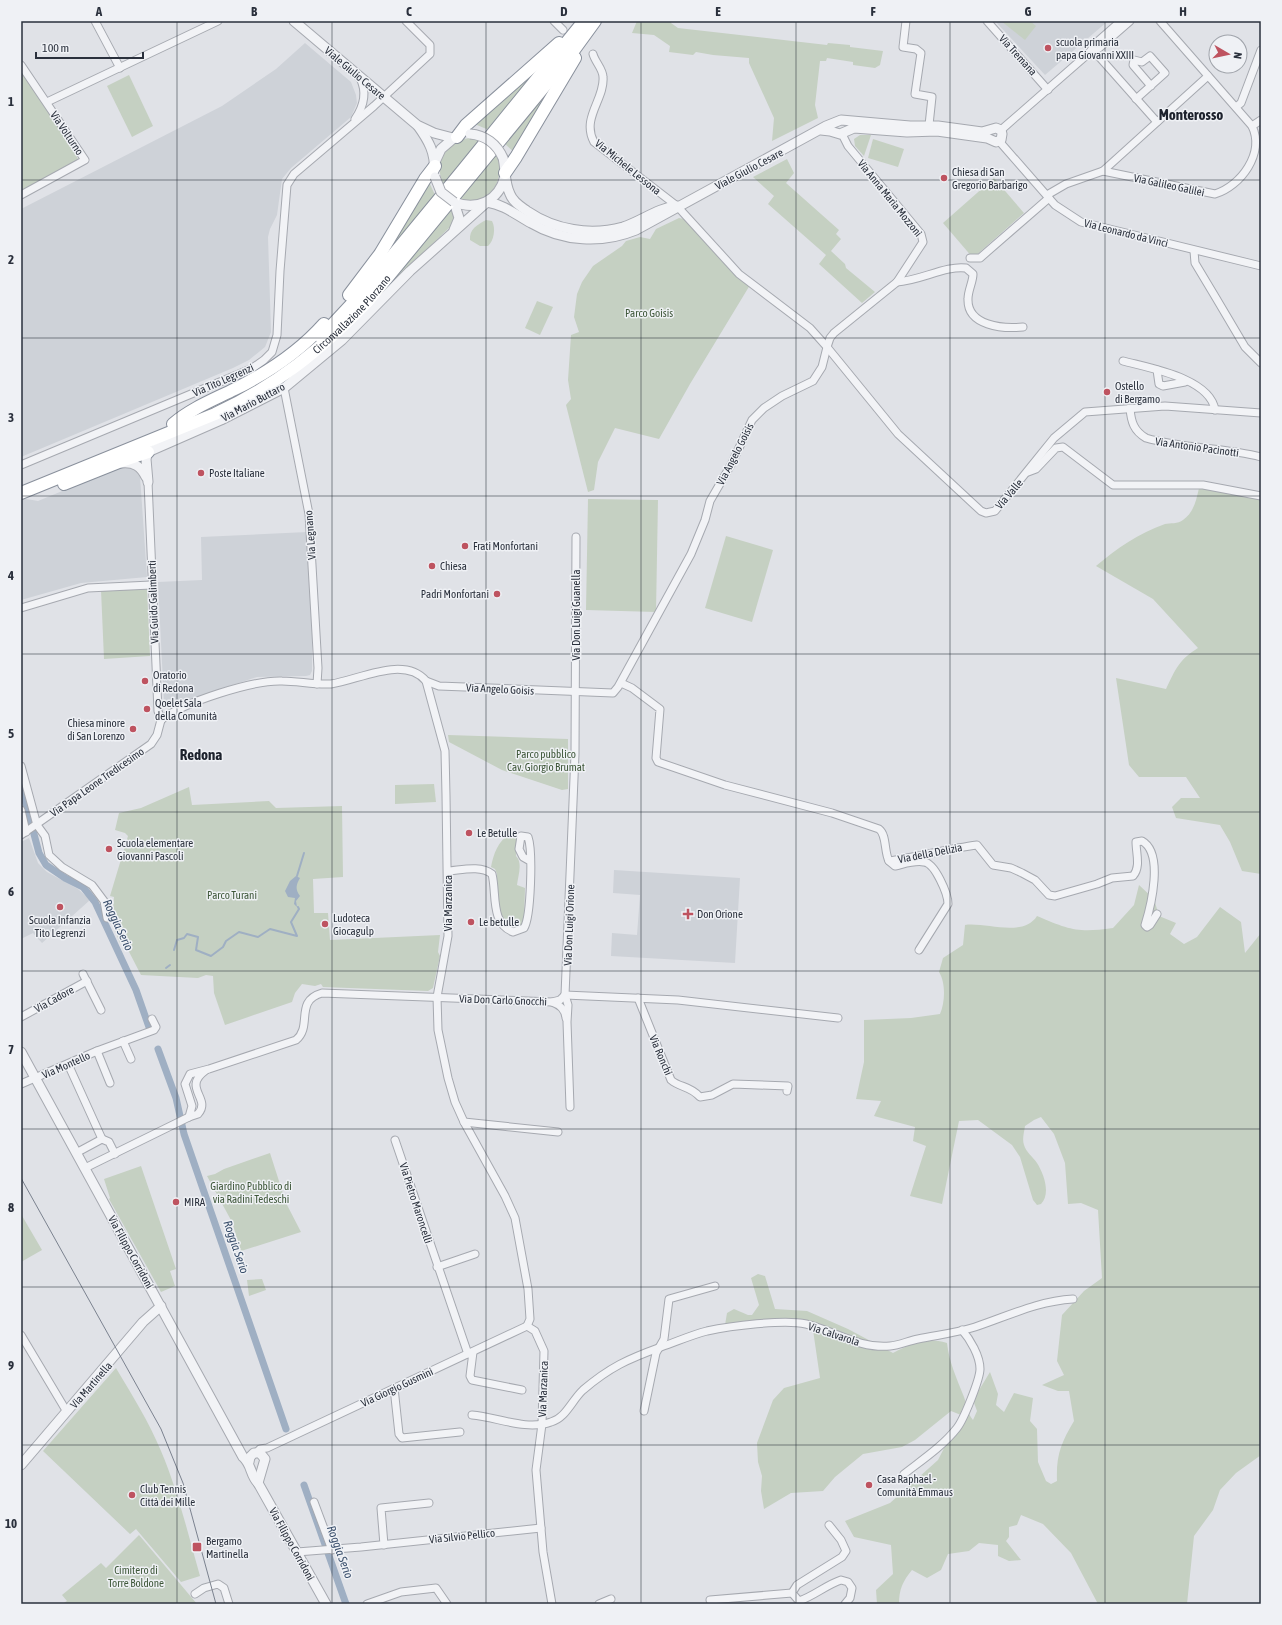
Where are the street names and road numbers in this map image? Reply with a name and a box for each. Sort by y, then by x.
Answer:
street label: Via Tremana [997,32,1039,78]
street label: Viale Giulio Cesare [322,44,388,102]
street label: Via Volturno [48,109,86,157]
street label: Via Michele Lessona [593,137,663,197]
street label: Viale Giulio Cesare [713,146,785,192]
street label: Via Anna Maria Mozzoni [855,157,925,239]
street label: Via Galileo Galilei [1133,172,1205,198]
street label: Via Leonardo da Vinci [1083,217,1169,249]
street label: Circonvallazione Plorzano [310,272,393,356]
street label: Via Tito Legrenzi [191,361,255,399]
street label: Via Mario Buttaro [219,380,287,424]
street label: Via Angelo Goisis [714,421,756,487]
street label: Via Antonio Pacinotti [1154,435,1240,459]
street label: Via Valle [993,477,1025,511]
street label: Via Legnano [302,510,318,560]
street label: Via Guido Galimberti [146,560,160,644]
street label: Via Don Luigi Guanella [570,569,582,661]
street label: Via Angelo Goisis [466,681,534,697]
street label: Via Papa Leone Tredicesimo [48,745,146,819]
street label: Via della Delizia [897,841,963,865]
street label: Via Marzanica [442,875,454,931]
street label: Via Don Luigi Orione [562,884,576,966]
street label: Via Cadore [32,983,76,1015]
street label: Via Don Carlo Gnocchi [459,992,547,1008]
street label: Via Ronchi [647,1033,675,1077]
street label: Via Montello [40,1049,92,1081]
street label: Via Pietro Maroncelli [397,1161,435,1245]
street label: Via Filippo Corridoni [106,1213,156,1291]
street label: Via Calvarola [807,1320,861,1348]
street label: Via Martinella [68,1360,114,1410]
street label: Via Marzanica [536,1361,550,1417]
street label: Via Giorgio Gusmini [359,1365,435,1409]
street label: Via Filippo Corridoni [267,1505,317,1583]
street label: Via Silvio Pellico [428,1527,496,1545]

